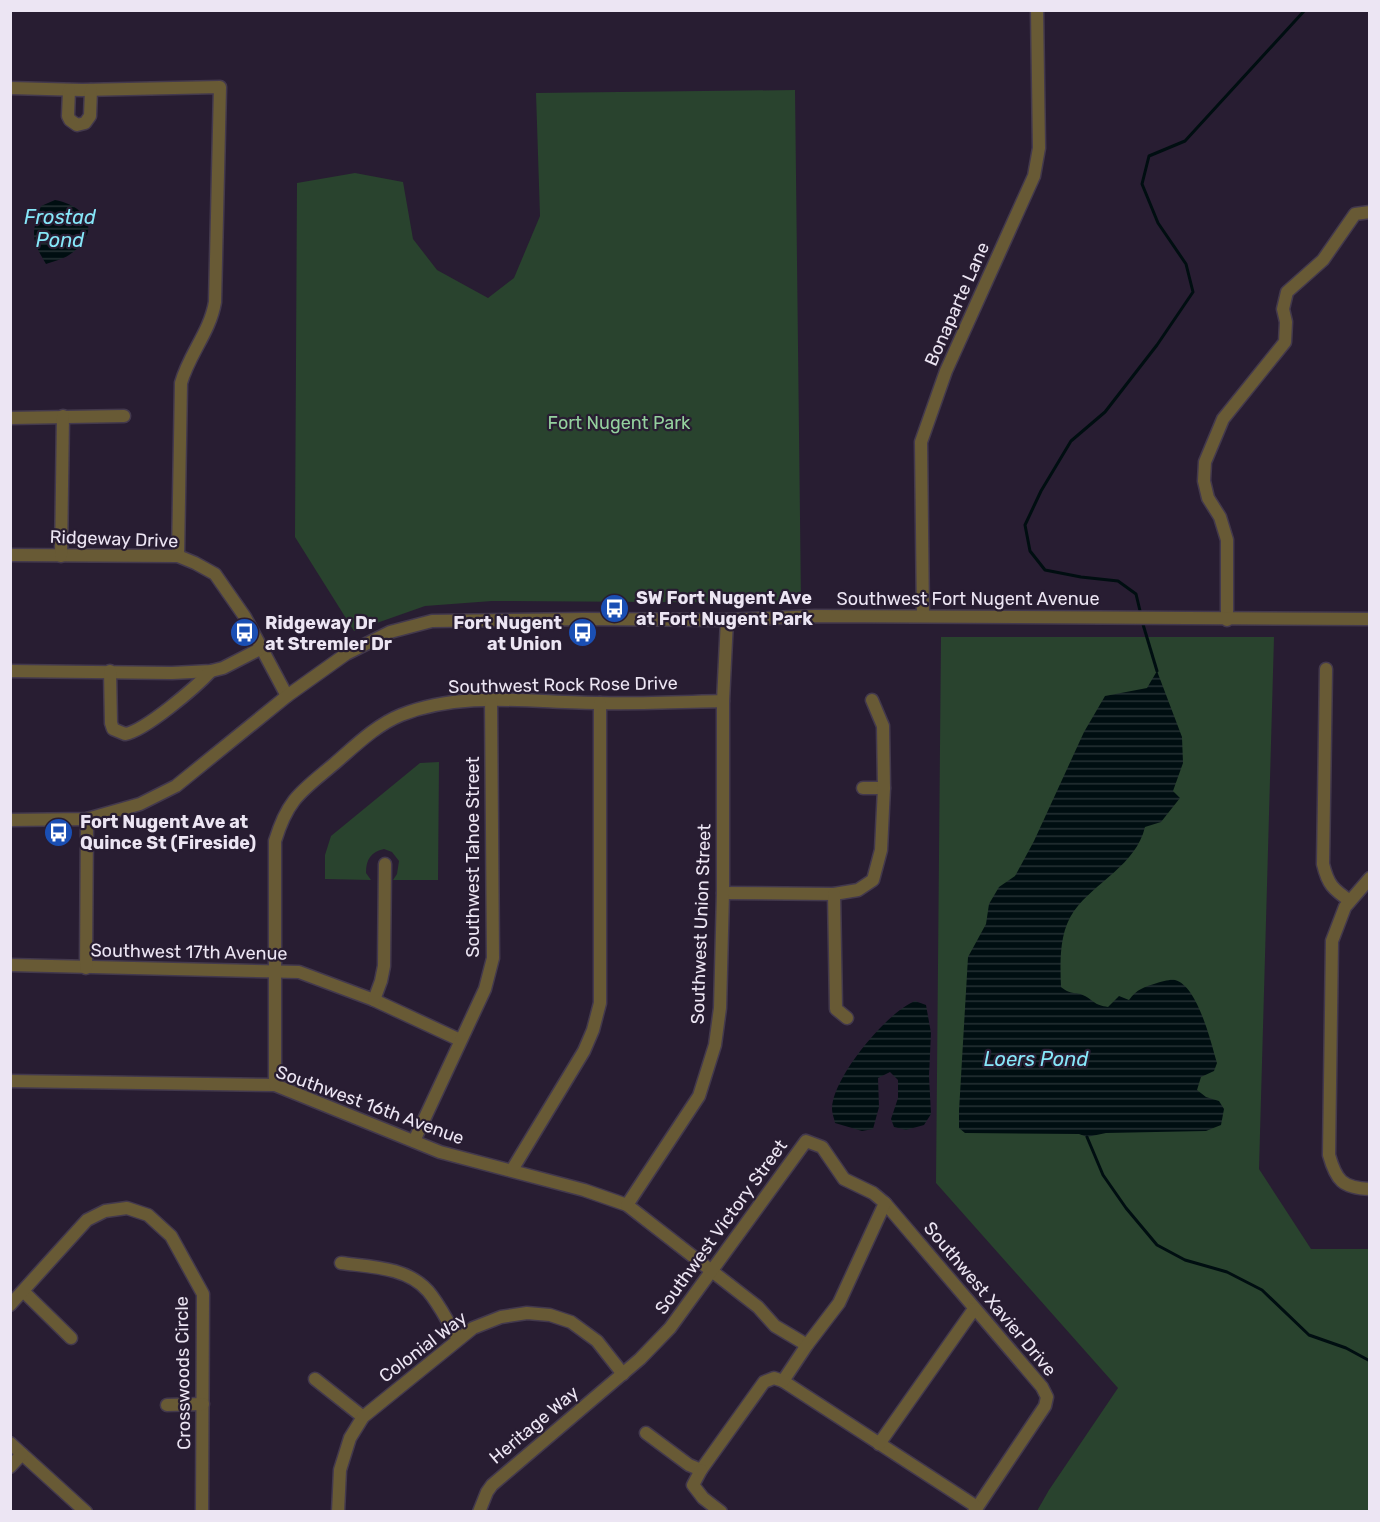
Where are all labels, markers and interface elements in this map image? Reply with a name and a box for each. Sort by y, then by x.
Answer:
water label: Frostad Pond [24,205,97,252]
street label: Bonaparte Lane [920,239,994,369]
park label: Fort Nugent Park [548,412,691,434]
street label: Ridgeway Drive [49,526,179,552]
place label: SW Fort Nugent Ave at Fort Nugent Park [636,587,813,630]
street label: Southwest Fort Nugent Avenue [836,588,1100,610]
bus stop icon: SW Fort Nugent Ave at Fort Nugent Park [599,592,631,624]
place label: Ridgeway Dr at Stremler Dr [265,612,392,655]
place label: Fort Nugent at Union [453,612,562,655]
bus stop icon: Ridgeway Dr at Stremler Dr [228,617,260,649]
bus stop icon: Fort Nugent at Union [567,617,599,649]
street label: Southwest Rock Rose Drive [448,672,678,698]
street label: Southwest Tahoe Street [462,756,484,958]
place label: Fort Nugent Ave at Quince St (Fireside) [80,811,256,854]
bus stop icon: Fort Nugent Ave at Quince St (Fireside) [43,816,75,848]
street label: Southwest Union Street [687,823,715,1025]
street label: Southwest 17th Avenue [90,939,288,965]
water label: Loers Pond [984,1047,1089,1071]
street label: Southwest 16th Avenue [273,1061,467,1149]
street label: Southwest Victory Street [650,1135,792,1319]
street label: Southwest Xavier Drive [919,1217,1061,1381]
street label: Crosswoods Circle [171,1296,195,1450]
street label: Colonial Way [375,1307,471,1387]
street label: Heritage Way [485,1381,583,1469]

